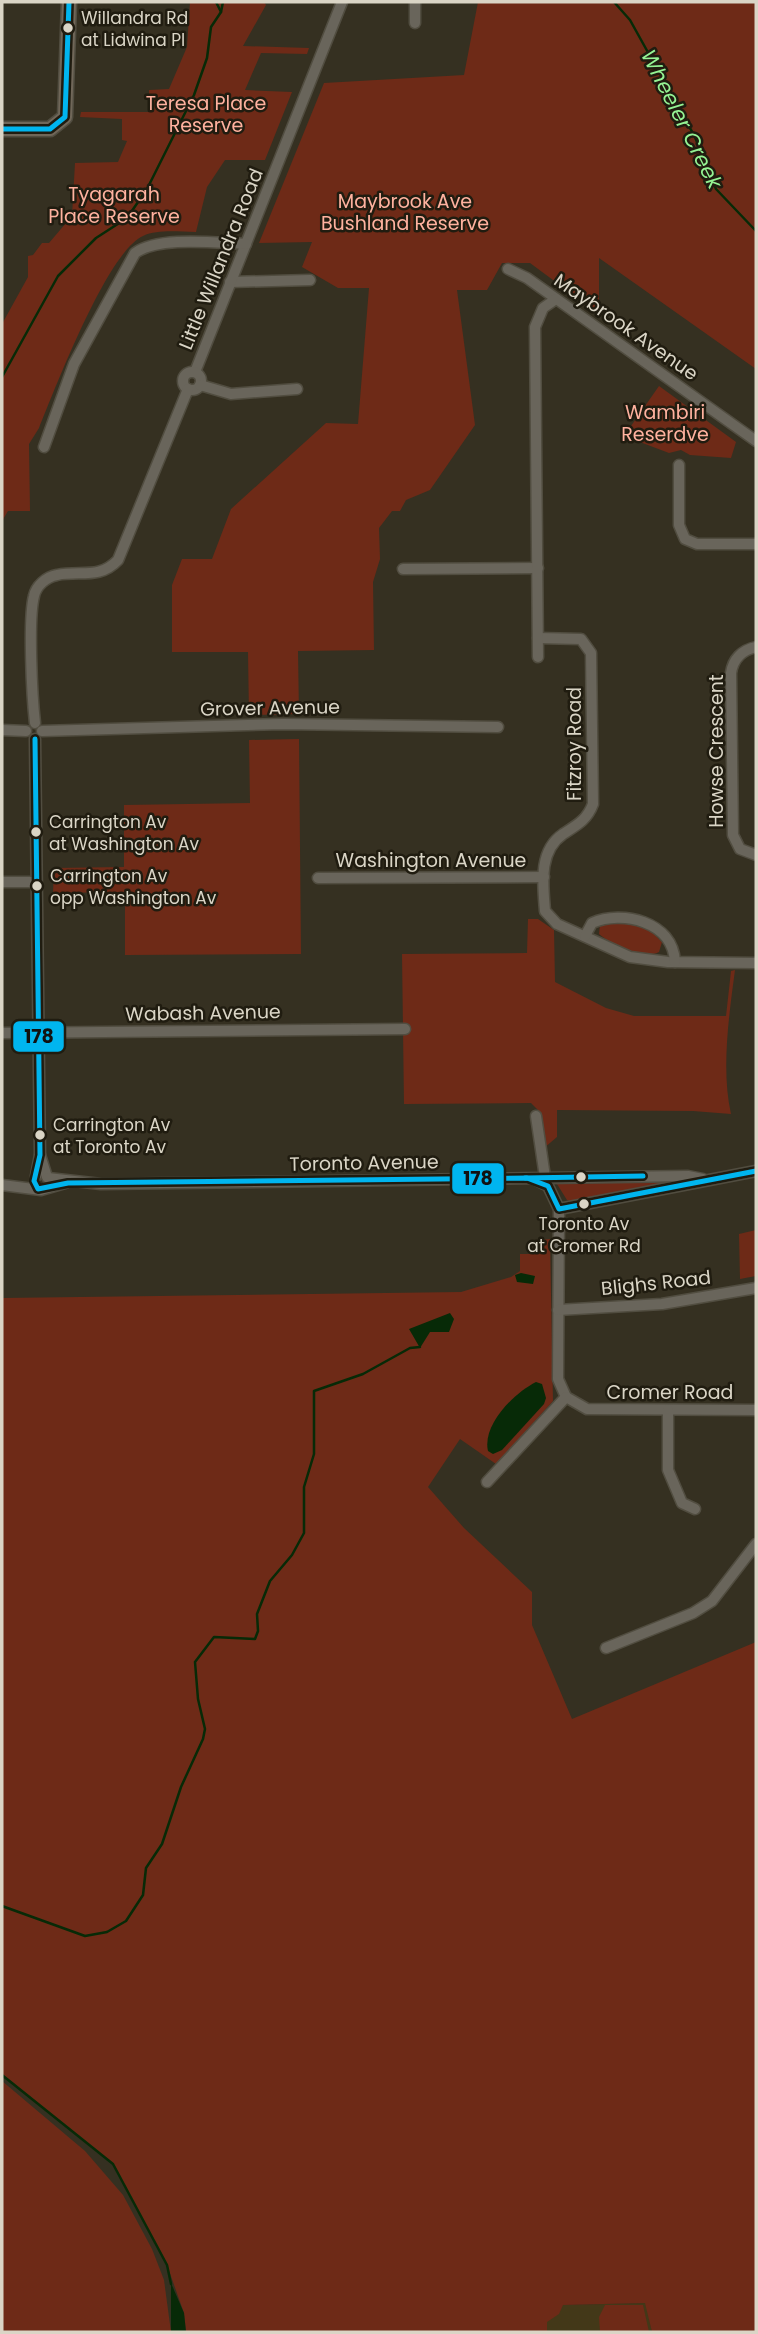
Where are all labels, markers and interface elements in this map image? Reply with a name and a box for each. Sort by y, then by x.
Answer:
place label: Willandra Rd at Lidwina Pl [81,6,188,52]
marker: Willandra Rd at Lidwina Pl [61,21,75,35]
water label: Wheeler Creek [634,44,730,195]
park label: Teresa Place Reserve [146,90,266,139]
street label: Little Willandra Road [172,164,270,354]
park label: Tyagarah Place Reserve [48,181,180,230]
park label: Maybrook Ave Bushland Reserve [321,188,489,237]
street label: Maybrook Avenue [548,267,704,387]
park label: Wambiri Reserdve [621,399,709,448]
street label: Howse Crescent [703,674,730,828]
street label: Fitzroy Road [561,687,588,801]
street label: Grover Avenue [200,693,340,723]
place label: Carrington Av at Washington Av [49,810,200,856]
marker: Carrington Av at Washington Av [29,825,43,839]
street label: Washington Avenue [336,847,526,874]
place label: Carrington Av opp Washington Av [50,864,217,910]
marker: Carrington Av opp Washington Av [30,879,44,893]
street label: Wabash Avenue [125,998,281,1028]
line badge: 178 [12,1020,65,1053]
text: 178 [24,1023,54,1050]
place label: Carrington Av at Toronto Av [53,1113,171,1159]
marker: Carrington Av at Toronto Av [33,1128,47,1142]
street label: Toronto Avenue [289,1148,439,1178]
line badge: 178 [451,1162,505,1195]
text: 178 [463,1165,493,1192]
unlabelled marker [574,1170,588,1184]
marker: Toronto Av at Cromer Rd [577,1197,591,1211]
place label: Toronto Av at Cromer Rd [527,1212,641,1258]
street label: Blighs Road [600,1264,712,1302]
street label: Cromer Road [607,1379,733,1406]

